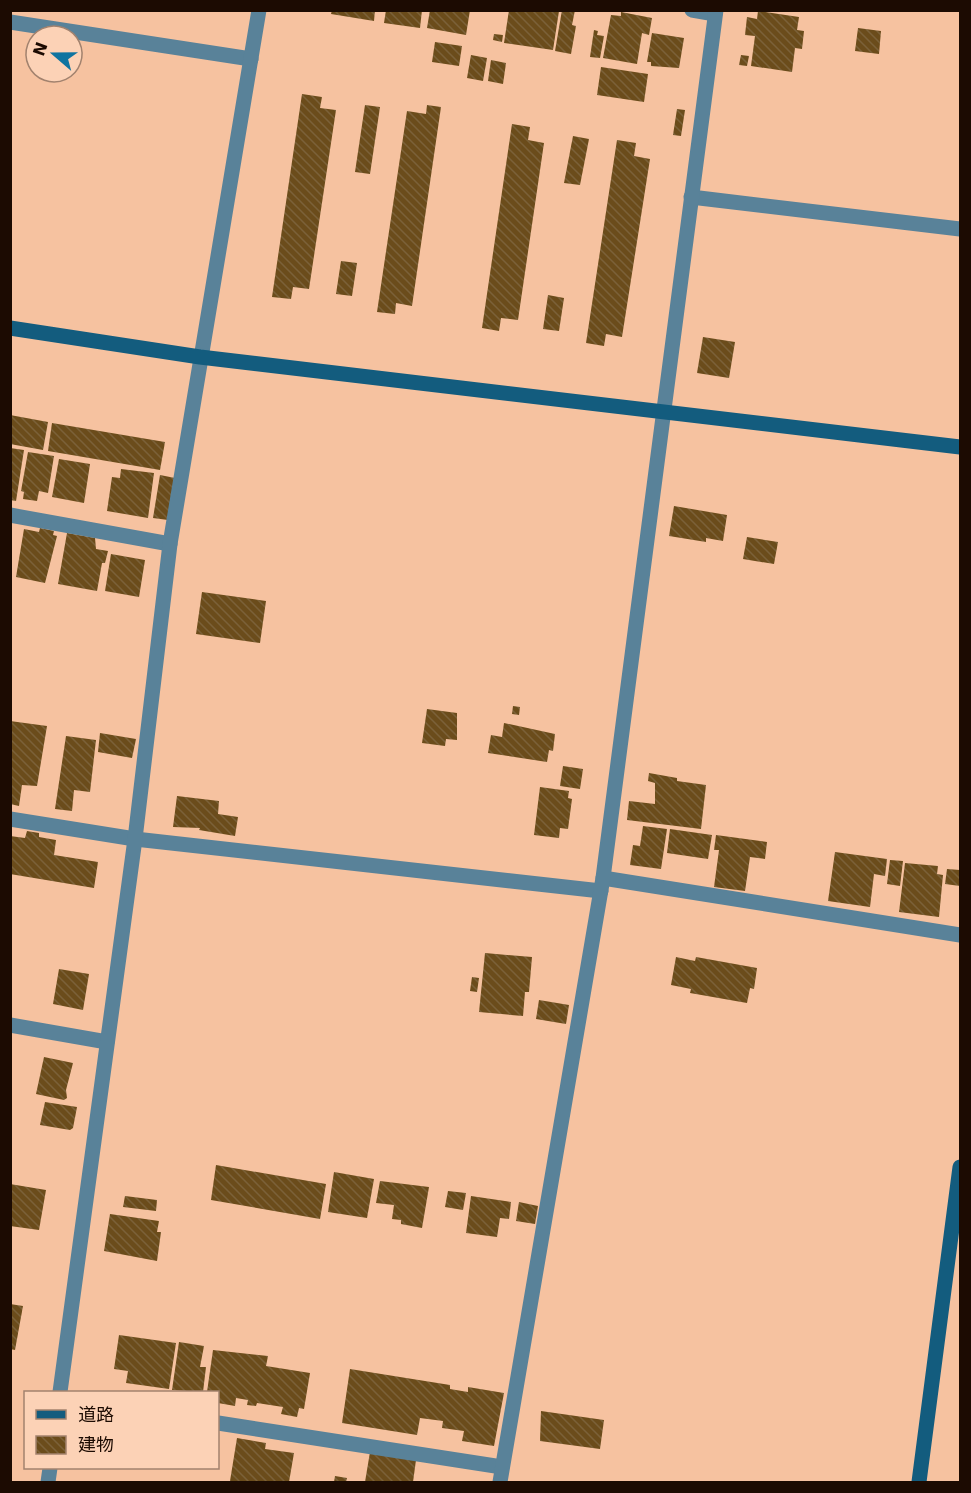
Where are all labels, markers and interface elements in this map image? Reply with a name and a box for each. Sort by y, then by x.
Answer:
north arrow [24,24,84,84]
text: N [29,39,52,59]
legend [24,1391,219,1469]
text: 道路 [78,1404,114,1425]
text: 建物 [78,1434,114,1455]

